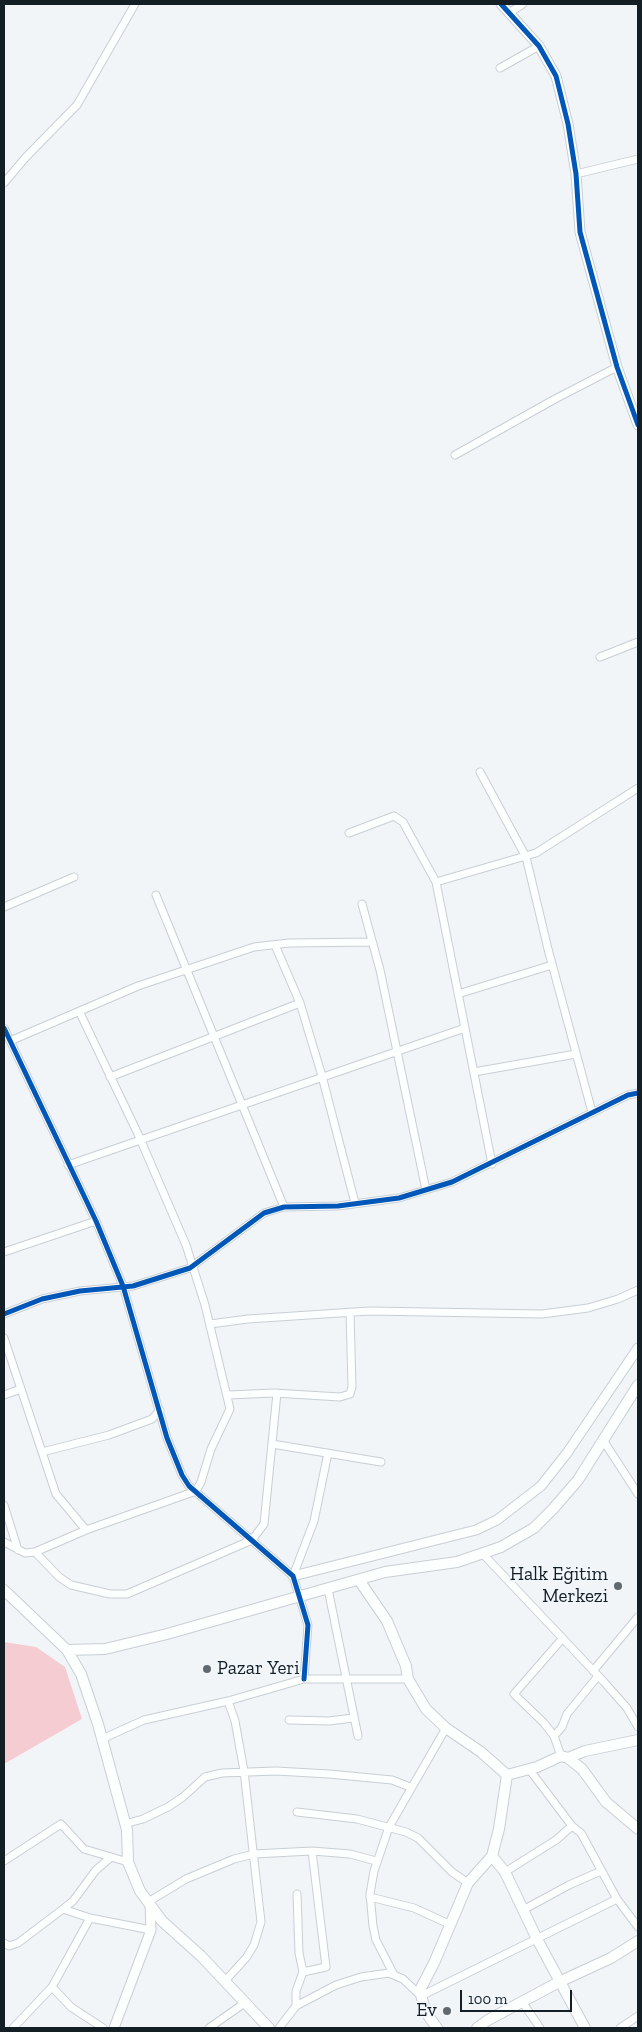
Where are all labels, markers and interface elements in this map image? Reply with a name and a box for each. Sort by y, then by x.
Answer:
place label: Halk Eğitim Merkezi [510,1564,608,1608]
marker: Halk Eğitim Merkezi [612,1580,624,1592]
place label: Pazar Yeri [217,1658,300,1680]
marker: Pazar Yeri [201,1663,213,1675]
scale bar [462,1980,574,2012]
text: 100 m [468,1990,507,2008]
place label: Ev [416,2000,437,2022]
marker: Ev [441,2005,453,2017]

